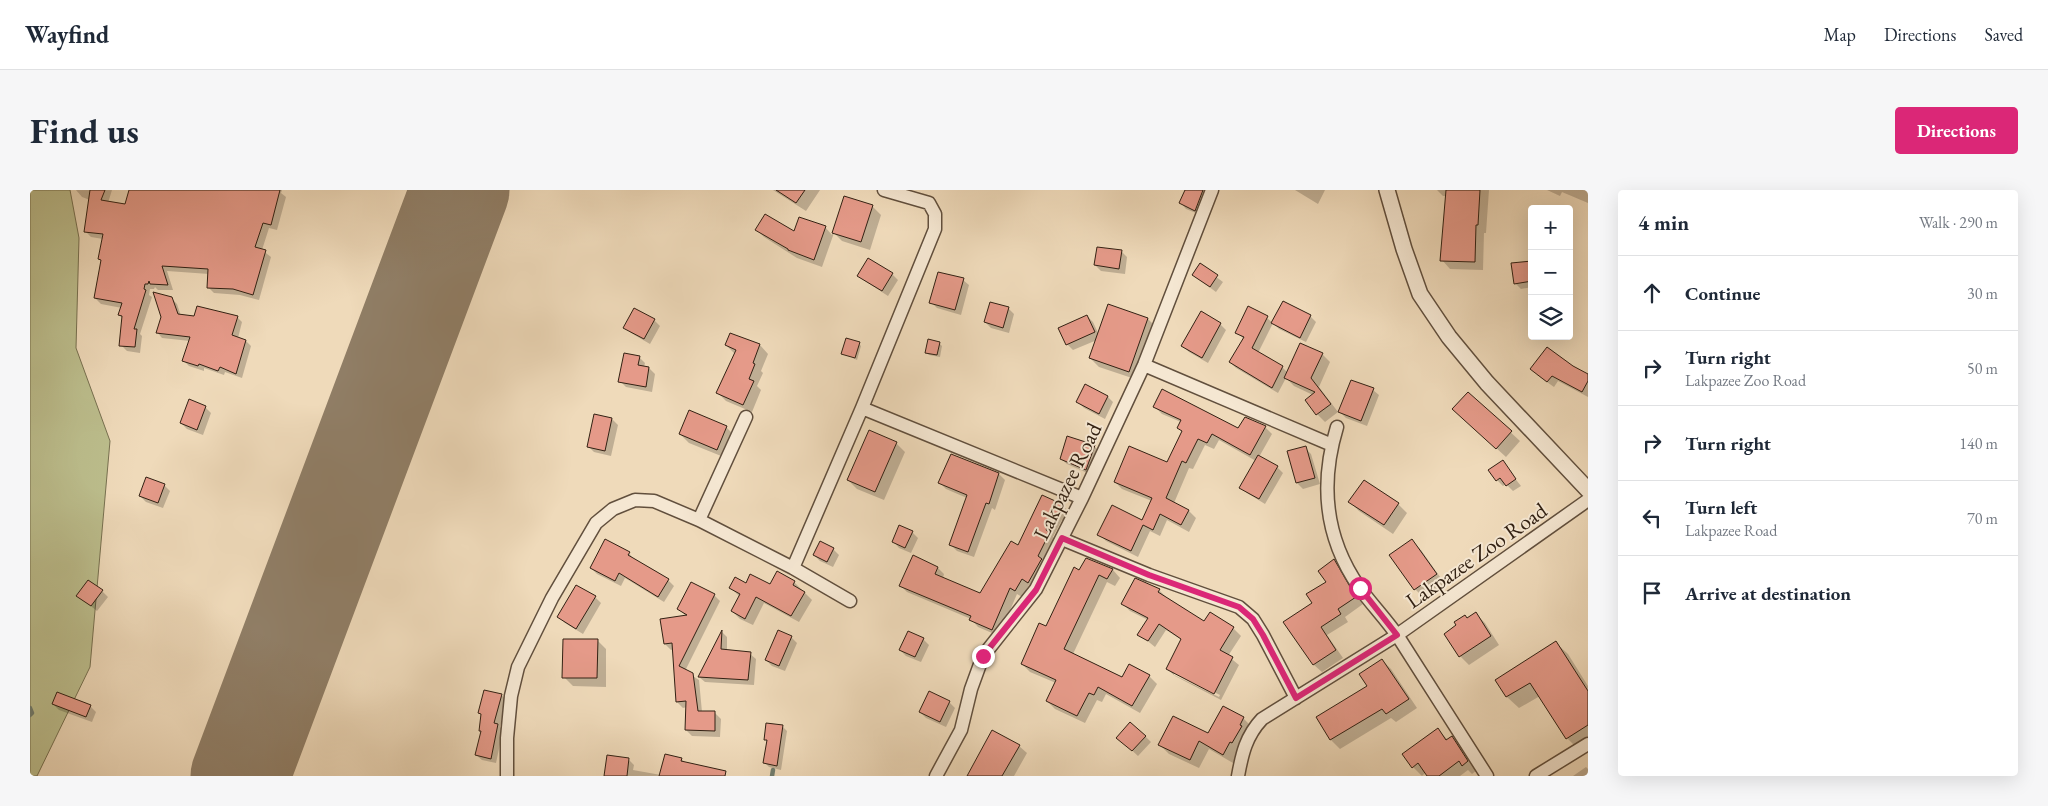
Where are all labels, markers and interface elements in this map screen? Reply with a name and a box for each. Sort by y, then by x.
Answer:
text: Wayfind [25,19,109,50]
text: Map [1824,23,1856,46]
text: Directions [1884,23,1956,46]
text: Saved [1984,23,2023,46]
button: Directions [1895,107,2018,154]
text: Find us [30,108,139,153]
map controls [1528,205,1573,340]
button: + [1528,205,1573,250]
text: 4 min [1638,209,1689,236]
text: Walk · 290 m [1919,212,1998,233]
button: − [1528,250,1573,295]
icon: ahead [1638,279,1666,307]
text: Continue [1685,281,1760,306]
text: 30 m [1967,283,1998,304]
button: layers [1528,295,1573,340]
text: Turn right [1685,345,1771,370]
icon: right [1638,354,1666,382]
text: 50 m [1967,358,1998,379]
text: Lakpazee Zoo Road [1685,370,1806,391]
street label: Lakpazee Road [1027,417,1109,545]
icon: right [1638,429,1666,457]
text: Turn right [1685,431,1771,456]
text: 140 m [1959,433,1998,454]
street label: Lakpazee Zoo Road [1400,495,1553,615]
text: Turn left [1685,495,1757,520]
icon: left [1638,504,1666,532]
text: 70 m [1967,508,1998,529]
text: Lakpazee Road [1685,520,1777,541]
route start [1349,577,1372,600]
icon: arrive [1638,579,1666,607]
text: Arrive at destination [1685,581,1851,606]
route end [972,645,995,668]

